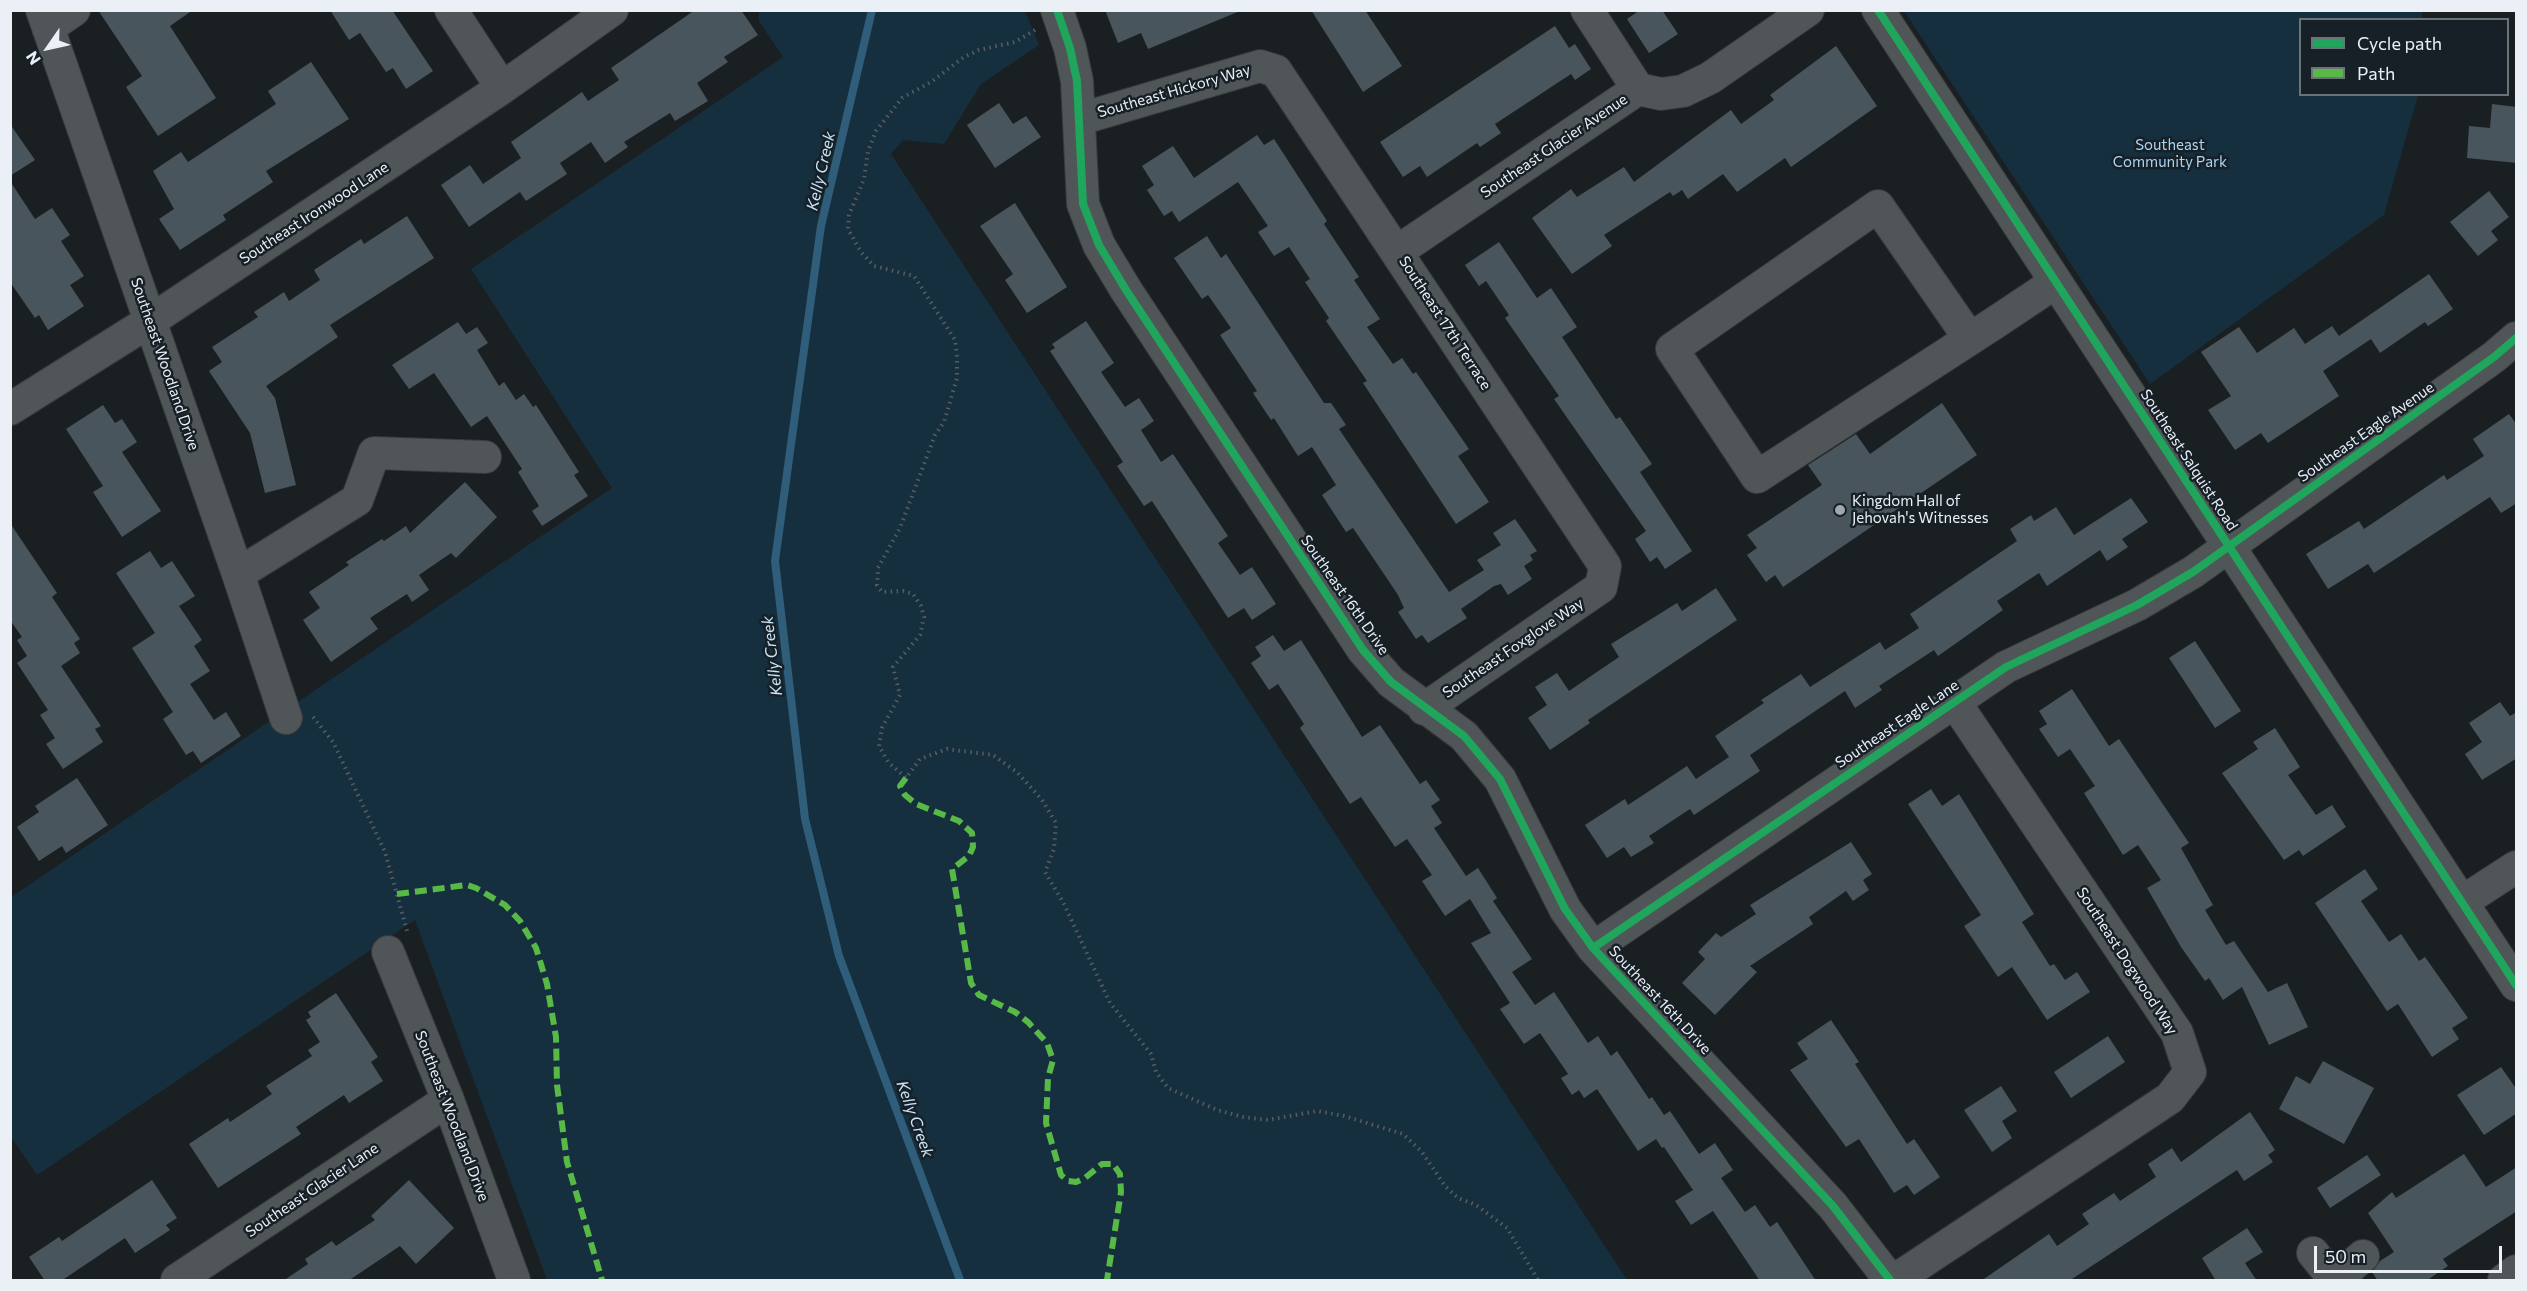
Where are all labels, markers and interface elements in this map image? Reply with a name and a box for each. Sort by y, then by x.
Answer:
north arrow [18,18,78,78]
legend [2299,18,2509,96]
text: Cycle path [2357,32,2442,54]
text: N [21,48,44,69]
street label: Southeast Hickory Way [1095,61,1253,121]
text: Path [2357,62,2395,84]
street label: Southeast Glacier Avenue [1477,90,1631,202]
water label: Kelly Creek [803,130,839,212]
park label: Southeast Community Park [2113,136,2227,171]
street label: Southeast Ironwood Lane [236,158,392,268]
street label: Southeast 17th Terrace [1395,253,1495,393]
street label: Southeast Woodland Drive [127,275,203,453]
street label: Southeast Eagle Avenue [2295,378,2437,486]
street label: Southeast Salquist Road [2137,386,2241,534]
place label: Kingdom Hall of Jehovah's Witnesses [1852,492,1988,527]
marker: Kingdom Hall of Jehovah's Witnesses [1833,503,1847,517]
street label: Southeast 16th Drive [1297,532,1393,658]
street label: Southeast Foxglove Way [1439,594,1587,702]
water label: Kelly Creek [758,615,786,697]
street label: Southeast Eagle Lane [1832,676,1962,772]
street label: Southeast Dogwood Way [2073,884,2181,1038]
street label: Southeast 16th Drive [1605,942,1715,1058]
street label: Southeast Woodland Drive [411,1028,493,1204]
water label: Kelly Creek [892,1078,938,1160]
street label: Southeast Glacier Lane [242,1139,382,1241]
scale bar [2317,1234,2504,1272]
text: 50 m [2325,1245,2366,1267]

